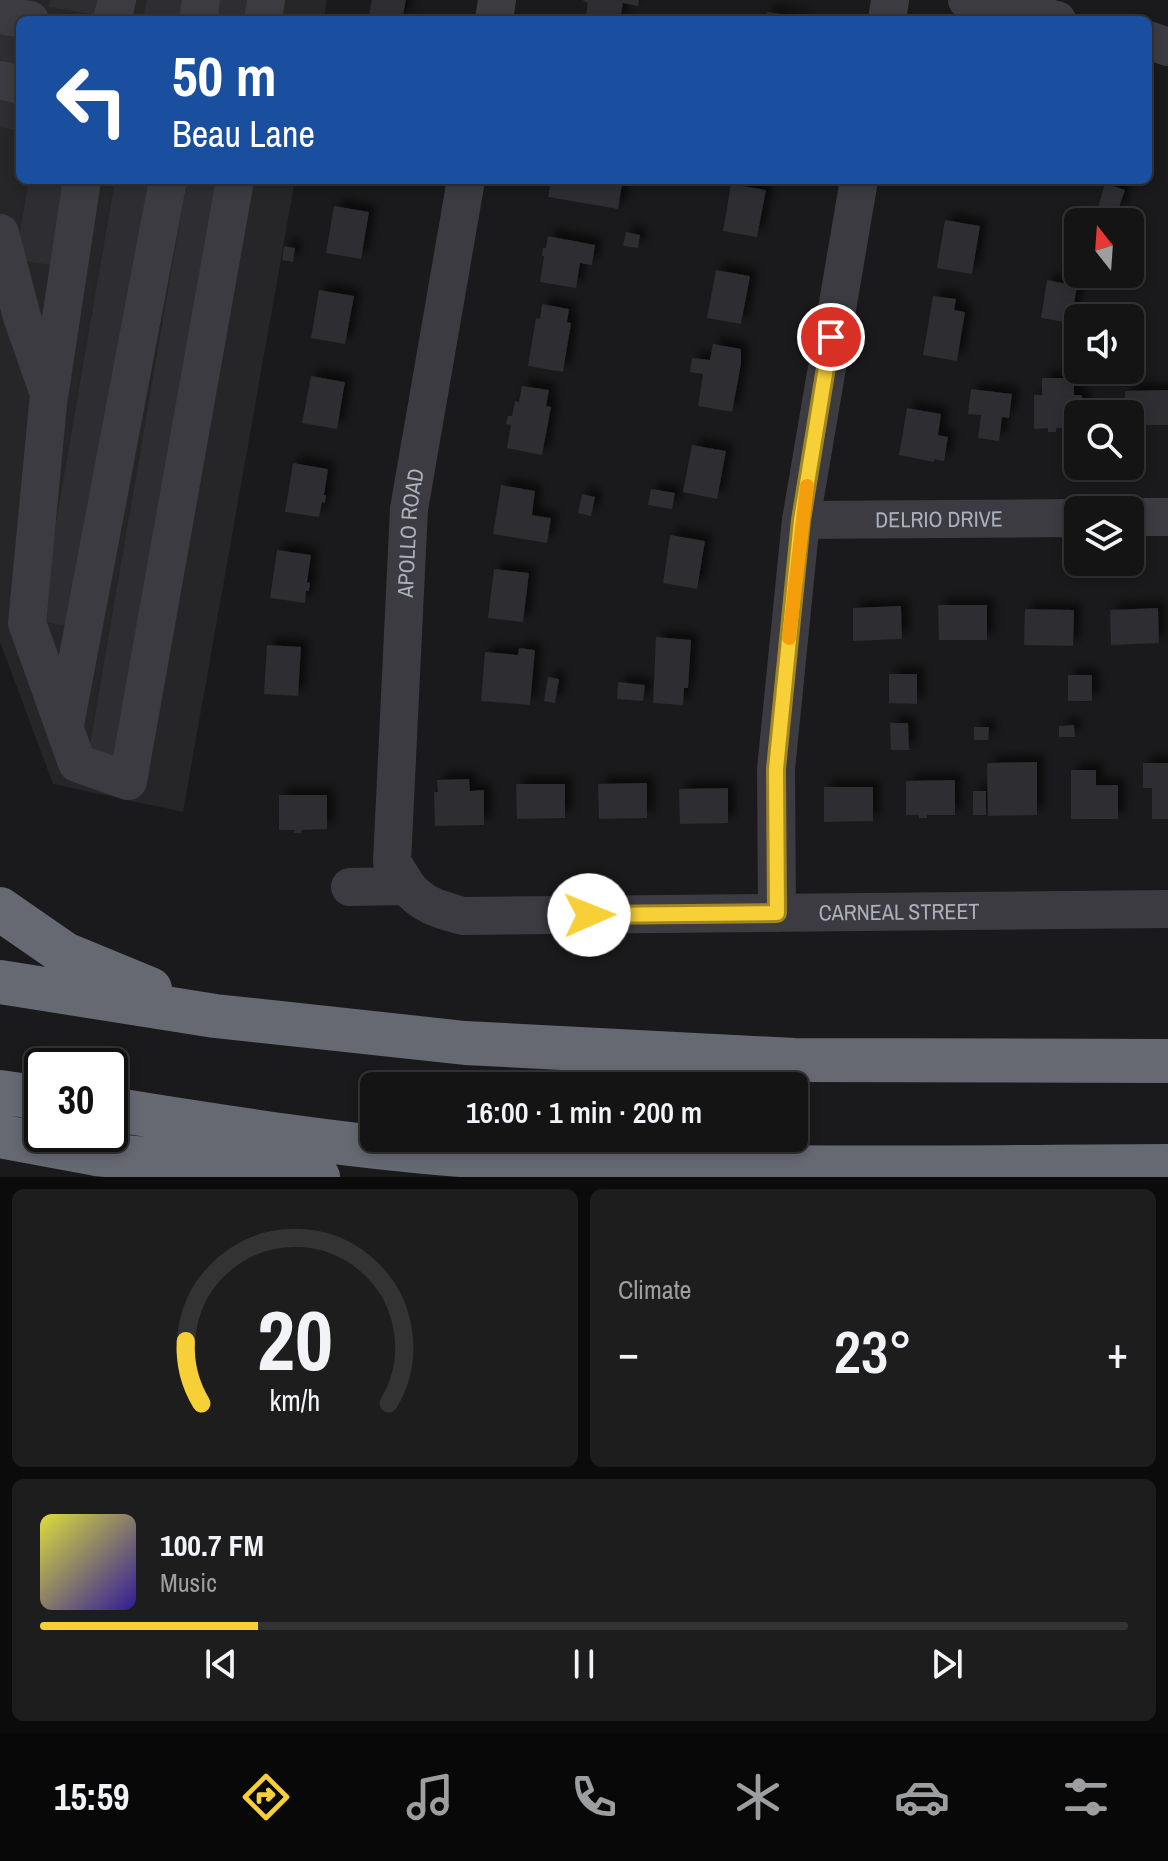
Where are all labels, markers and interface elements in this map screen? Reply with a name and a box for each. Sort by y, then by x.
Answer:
text: 50 m [172,38,277,113]
icon: left [40,48,144,152]
text: Beau Lane [172,110,315,158]
north arrow [1064,208,1144,288]
map controls [1064,208,1144,576]
pin [797,303,865,371]
button: sound [1064,304,1144,384]
icon: arrive [809,315,853,359]
button: search [1064,400,1144,480]
street label: APOLLO ROAD [390,466,431,599]
button: layers [1064,496,1144,576]
street label: DELRIO DRIVE [875,504,1003,534]
position arrow [547,873,631,957]
street label: CARNEAL STREET [818,896,980,927]
speed limit sign: 30 [24,1048,128,1152]
text: 16:00 · 1 min · 200 m [466,1092,702,1132]
text: Climate [618,1272,691,1307]
text: 20 [257,1284,333,1396]
text: 23° [834,1311,912,1392]
text: − [618,1322,639,1382]
text: + [1107,1322,1128,1382]
text: km/h [270,1381,320,1420]
text: 100.7 FM [160,1525,264,1565]
text: Music [160,1565,217,1600]
icon: previous [199,1642,243,1686]
icon: pause [562,1642,606,1686]
icon: next [925,1642,969,1686]
icon: directions [238,1769,294,1825]
icon: music [402,1769,458,1825]
icon: phone [566,1769,622,1825]
icon: climate [730,1769,786,1825]
icon: car [894,1769,950,1825]
icon: filters [1058,1769,1114,1825]
text: 15:59 [54,1773,130,1821]

